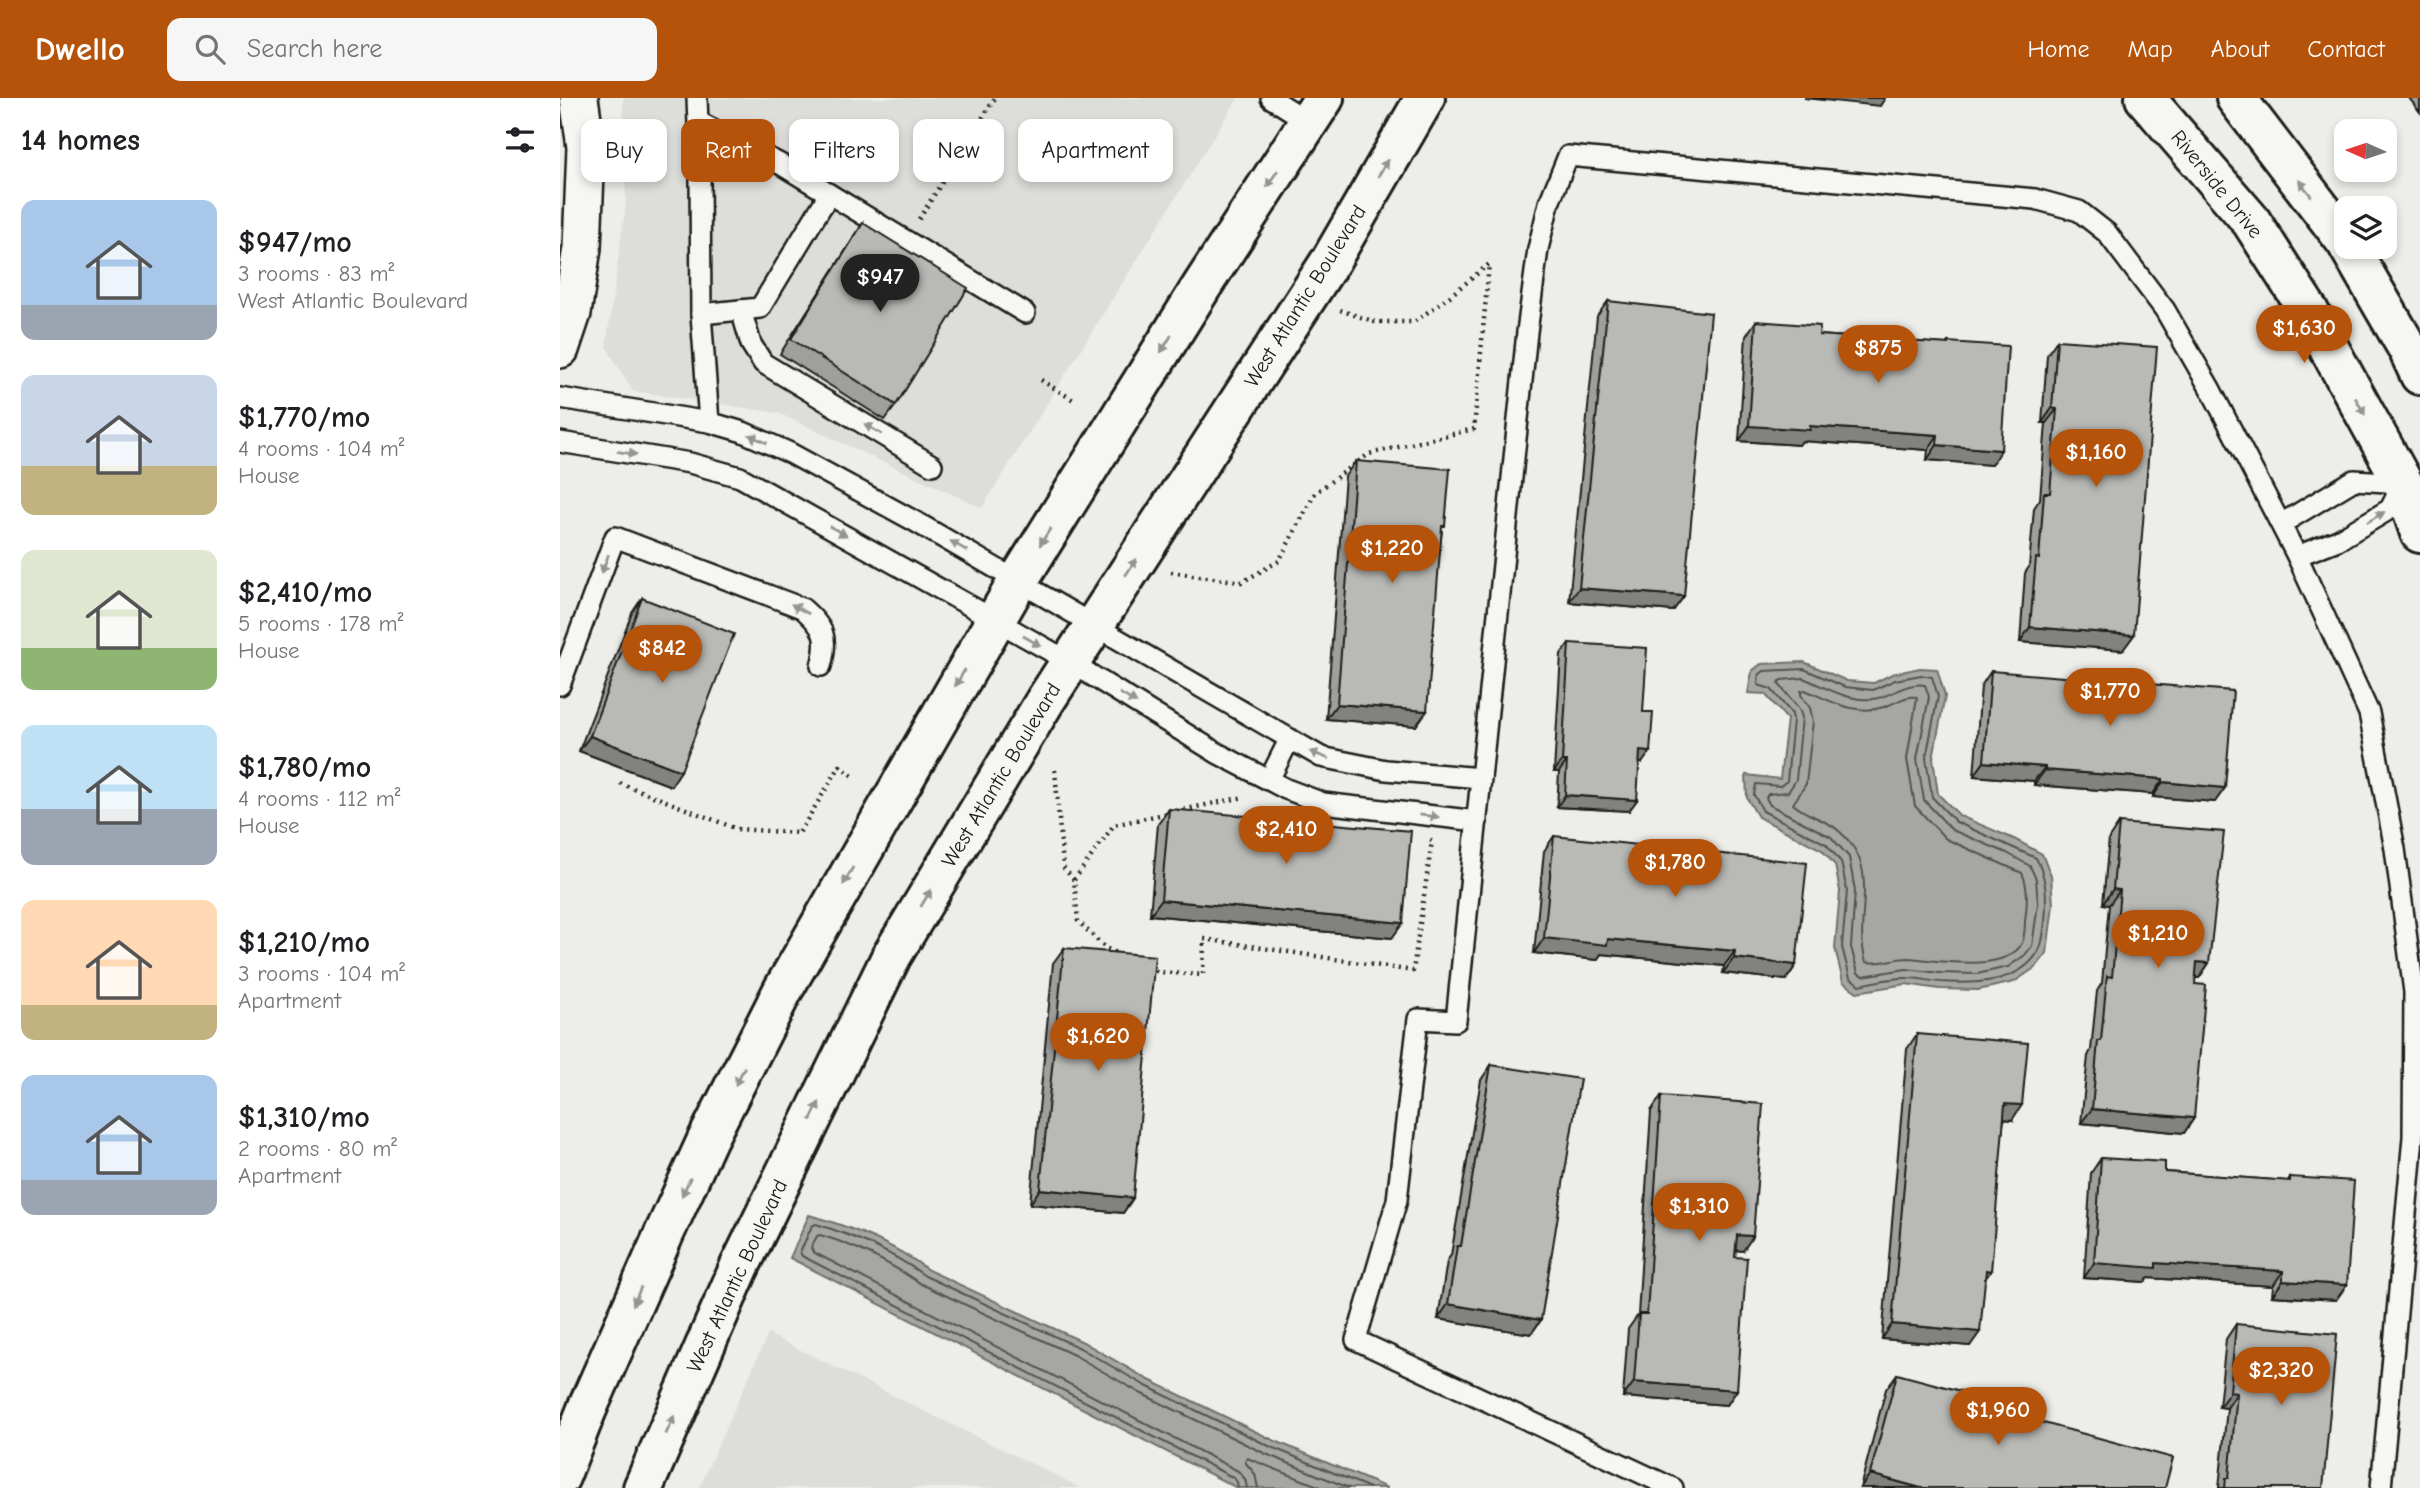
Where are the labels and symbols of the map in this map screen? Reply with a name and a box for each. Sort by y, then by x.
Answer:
north arrow [2334,119,2398,182]
street label: Riverside Drive [2166,125,2268,243]
one-way arrow [1377,159,1390,178]
one-way arrow [1266,170,1279,189]
one-way arrow [2298,180,2313,198]
street label: West Atlantic Boulevard [1239,200,1371,392]
pin: $947 [839,254,921,314]
pin: $1,630 [2247,306,2361,365]
pin: $875 [1837,326,1919,385]
one-way arrow [1159,335,1172,354]
one-way arrow [2354,396,2366,415]
one-way arrow [864,423,883,436]
pin: $1,160 [2039,430,2153,489]
one-way arrow [748,433,768,445]
one-way arrow [616,448,638,459]
one-way arrow [2367,511,2386,523]
one-way arrow [829,525,848,537]
pin: $1,220 [1335,526,1449,585]
one-way arrow [1038,527,1051,547]
one-way arrow [949,540,968,553]
one-way arrow [599,554,610,575]
one-way arrow [1124,557,1137,577]
one-way arrow [790,603,809,615]
pin: $842 [621,626,703,685]
one-way arrow [1022,635,1042,647]
pin: $1,770 [2053,668,2167,728]
one-way arrow [954,669,967,688]
street label: West Atlantic Boulevard [937,679,1065,871]
one-way arrow [1118,691,1137,704]
one-way arrow [1309,749,1330,760]
pin: $2,410 [1229,806,1343,866]
one-way arrow [1419,811,1441,822]
pin: $1,780 [1618,840,1732,899]
one-way arrow [842,866,854,886]
one-way arrow [920,889,932,908]
pin: $1,210 [2101,910,2215,970]
pin: $1,620 [1041,1014,1155,1073]
one-way arrow [734,1066,745,1086]
one-way arrow [810,1101,821,1121]
street label: West Atlantic Boulevard [682,1176,792,1376]
one-way arrow [680,1177,692,1197]
pin: $1,310 [1642,1184,1756,1243]
one-way arrow [631,1286,643,1306]
pin: $2,320 [2224,1348,2338,1407]
pin: $1,960 [1941,1388,2055,1447]
one-way arrow [664,1415,676,1435]

